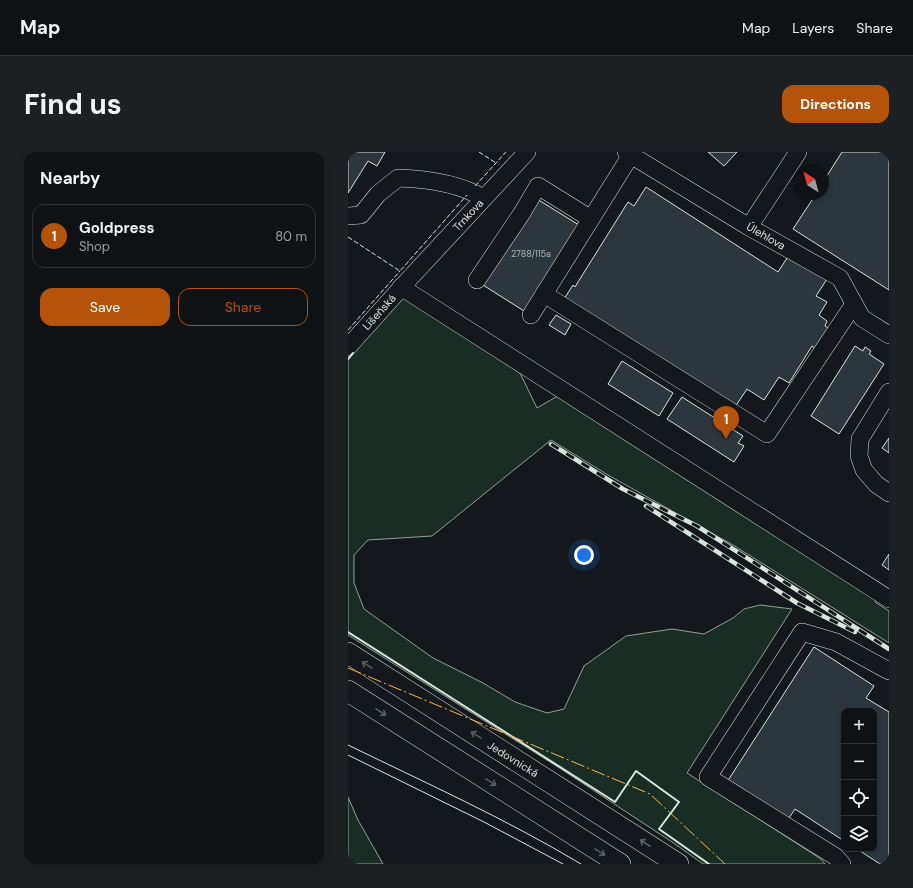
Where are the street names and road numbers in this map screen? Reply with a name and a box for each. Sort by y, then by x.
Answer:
street label: Trnkova [450,196,486,234]
street label: Úlehlova [744,219,788,253]
street label: Líšeňská [359,291,399,333]
street label: Jedovnická [485,738,541,780]

